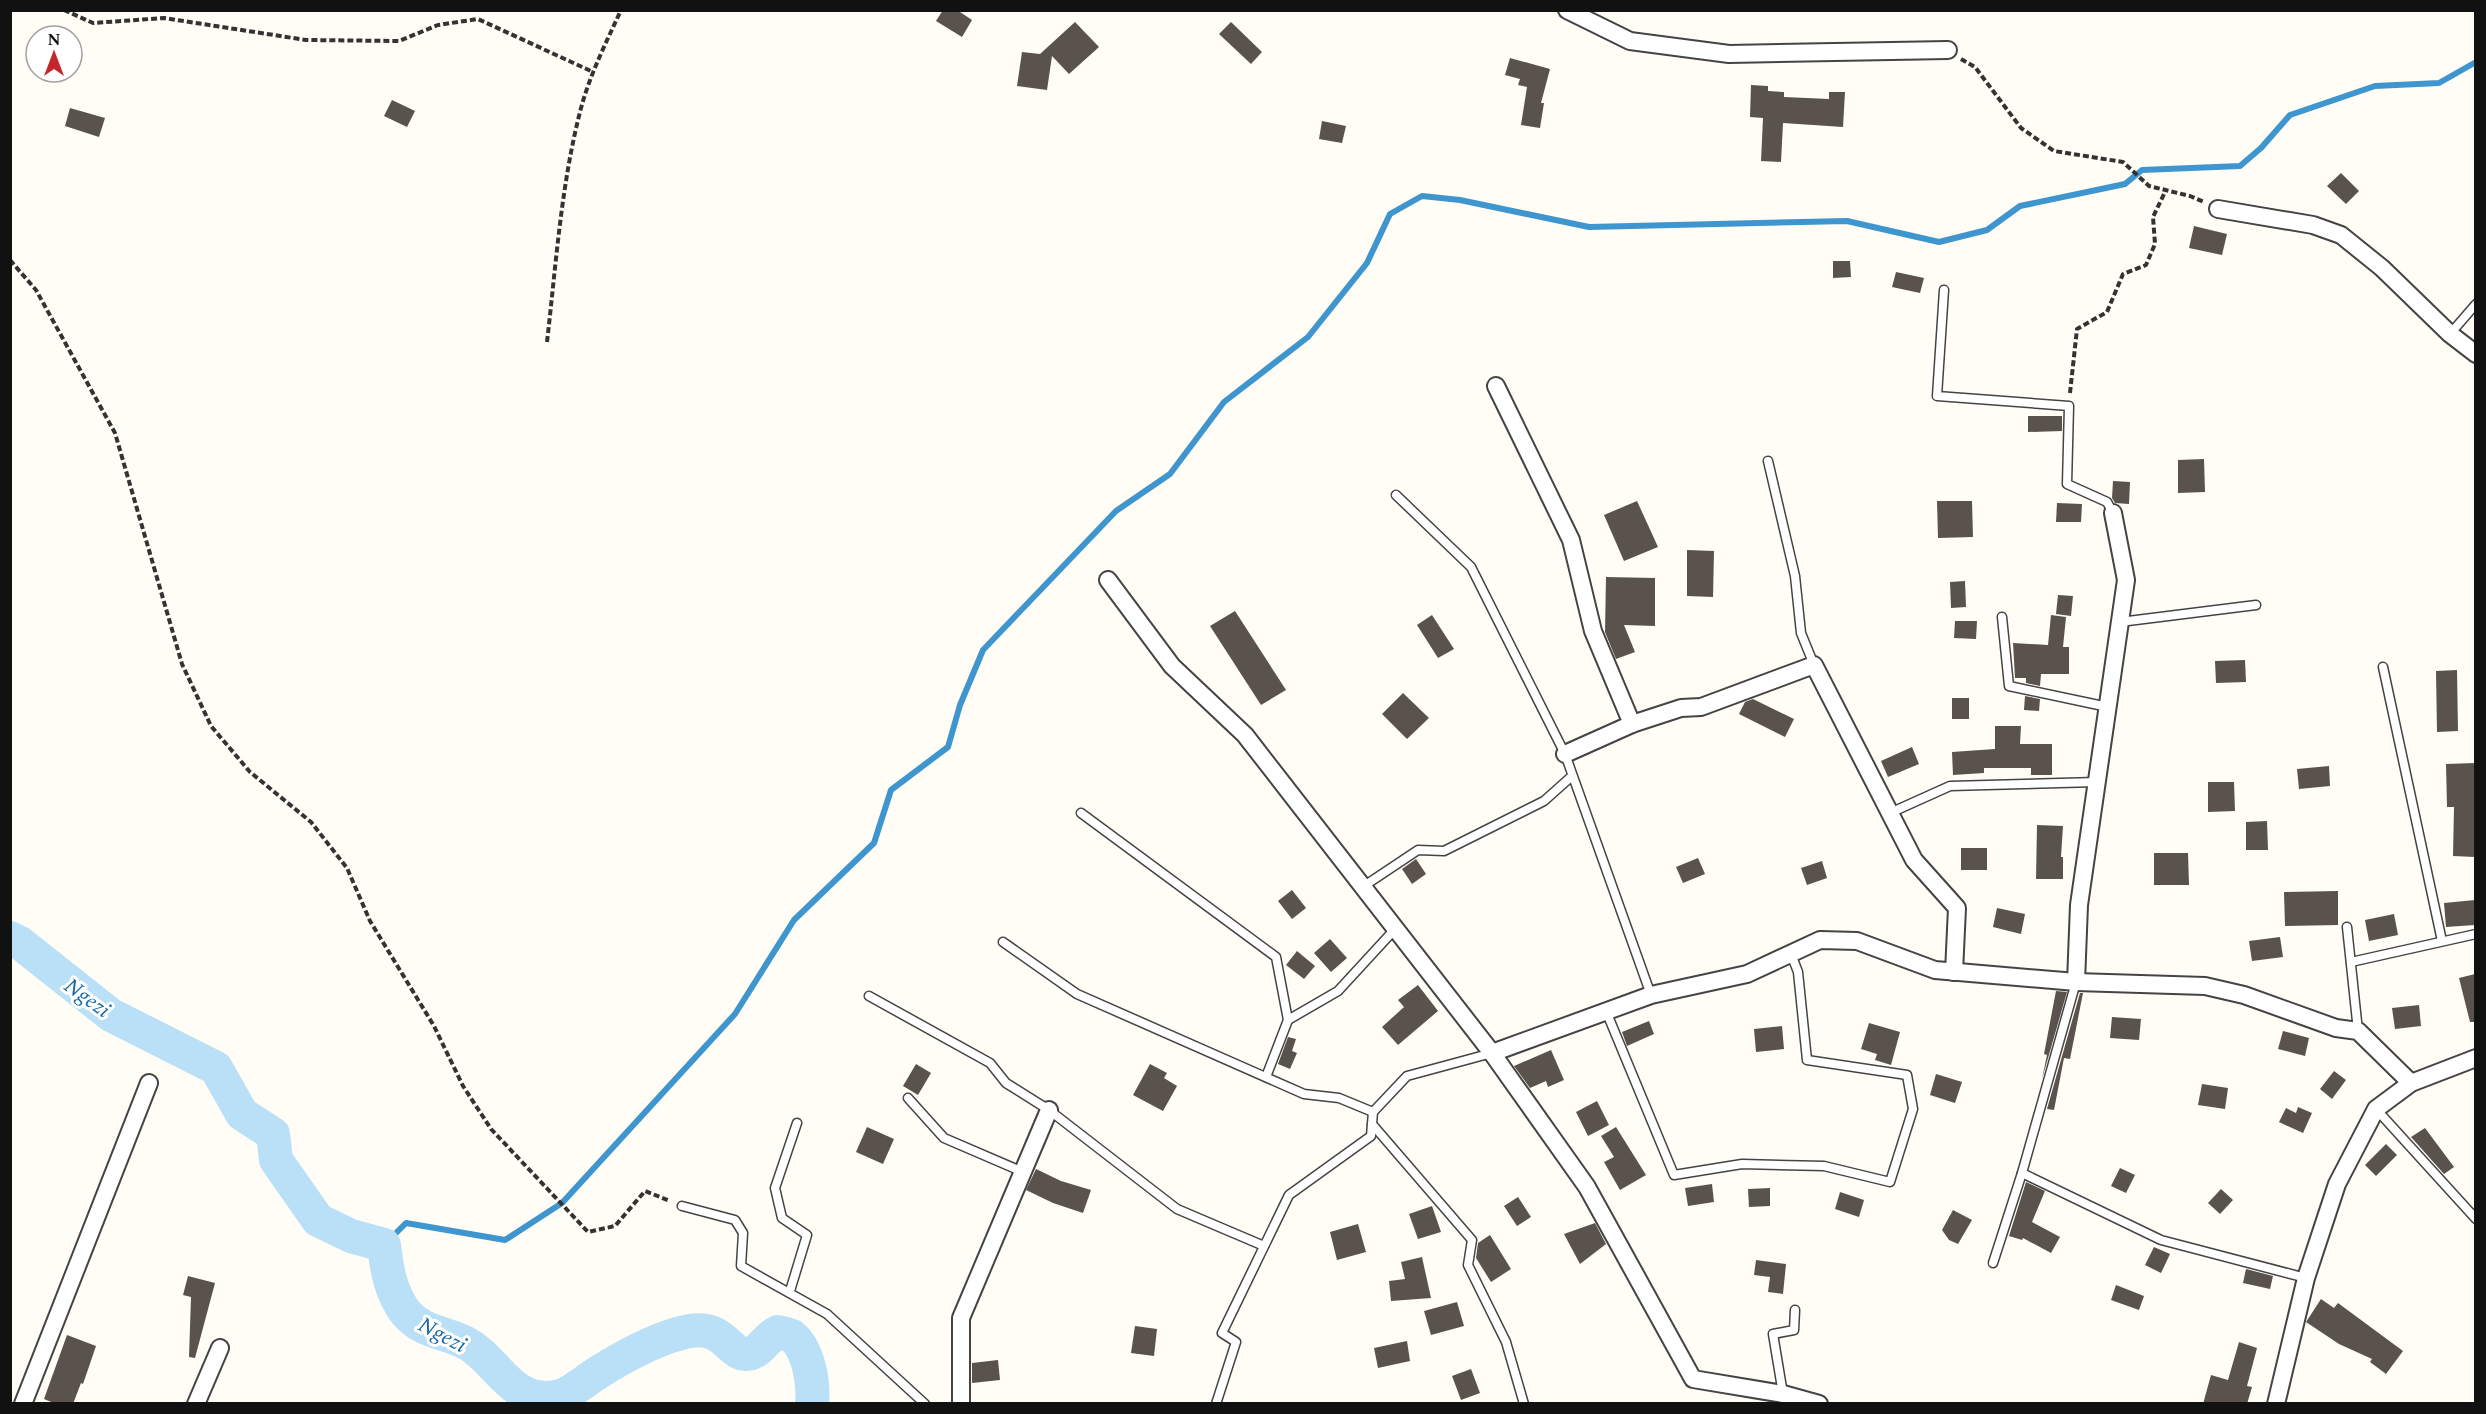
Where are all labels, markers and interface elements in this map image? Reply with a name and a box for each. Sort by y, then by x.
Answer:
north arrow [24,24,84,84]
text: N [47,28,61,52]
water label: Ngezi [57,970,117,1027]
water label: Ngezi [412,1309,473,1362]

